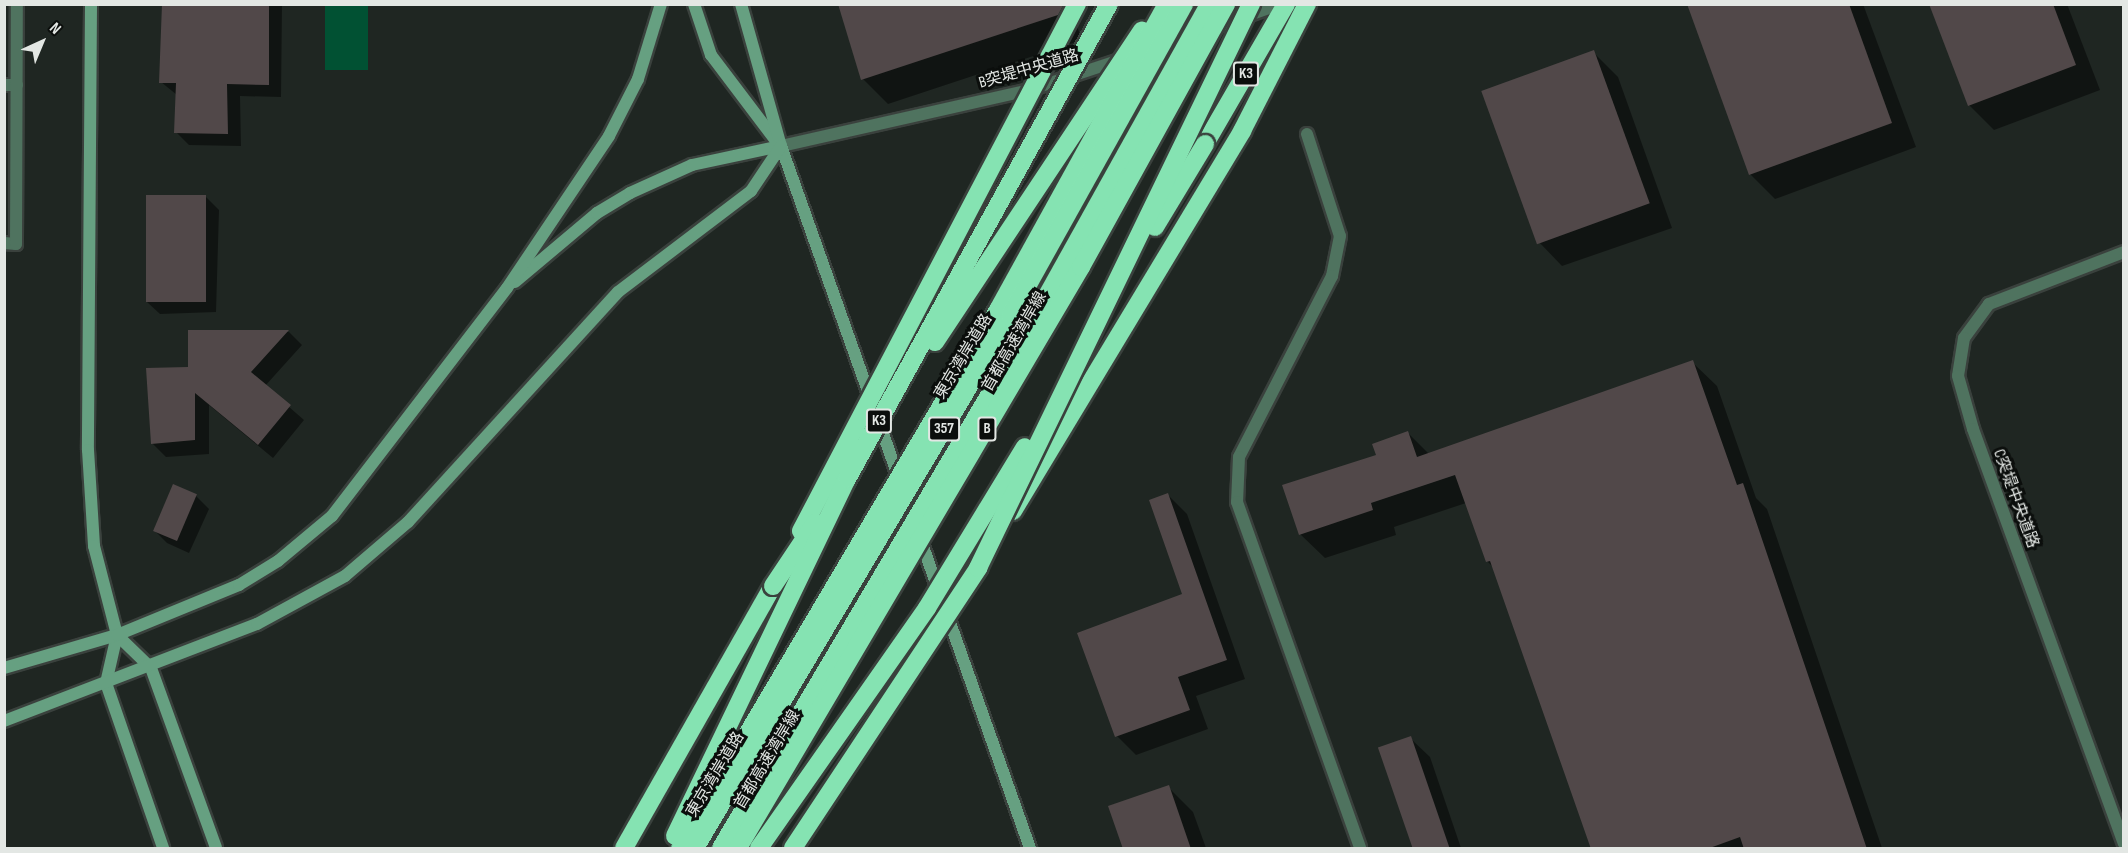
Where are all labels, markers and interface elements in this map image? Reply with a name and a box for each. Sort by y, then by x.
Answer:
north arrow [12,12,72,72]
text: N [45,19,65,38]
street label: B突堤中央道路 [977,47,1081,93]
road number: K3 [1232,62,1260,86]
street label: 首都高速湾岸線 [979,289,1051,395]
street label: 東京湾岸道路 [931,311,997,403]
road number: K3 [866,409,892,433]
road number: 357 [928,417,960,441]
road number: B [976,417,998,441]
street label: C突堤中央道路 [1988,447,2042,551]
street label: 首都高速湾岸線 [731,707,805,813]
street label: 東京湾岸道路 [683,729,749,821]

